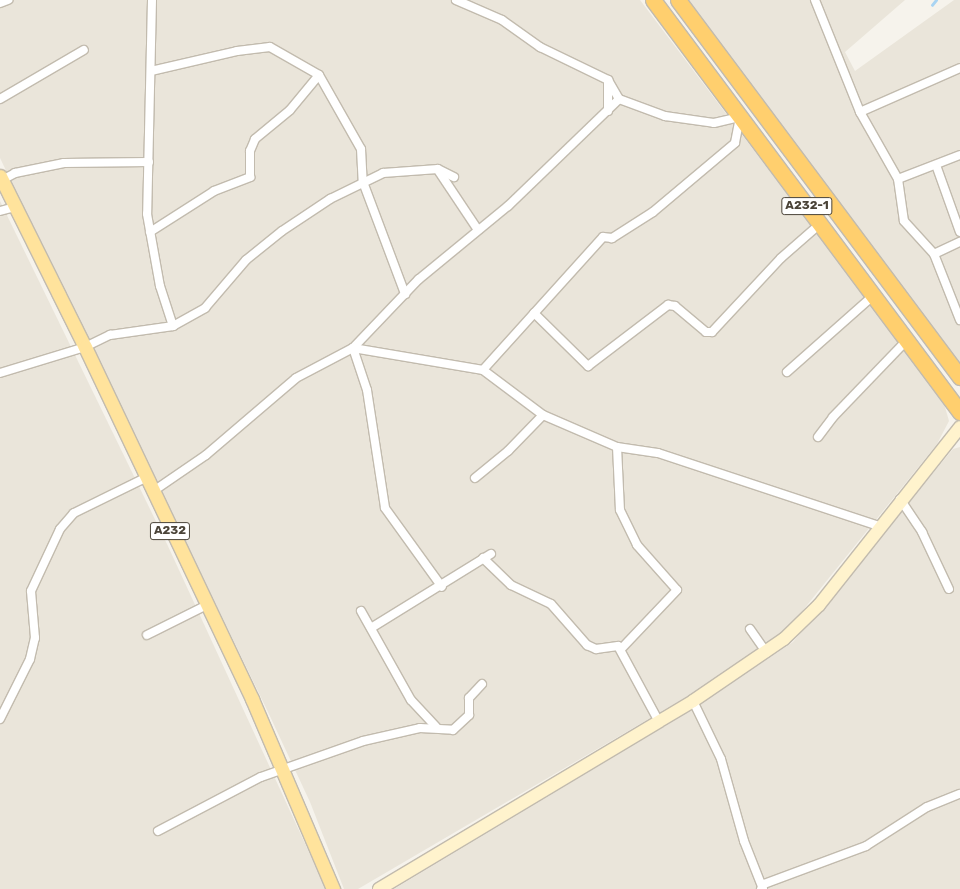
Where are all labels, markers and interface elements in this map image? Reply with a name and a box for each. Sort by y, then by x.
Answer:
road number: A232-1 [781,196,833,216]
road number: A232 [149,521,191,541]

